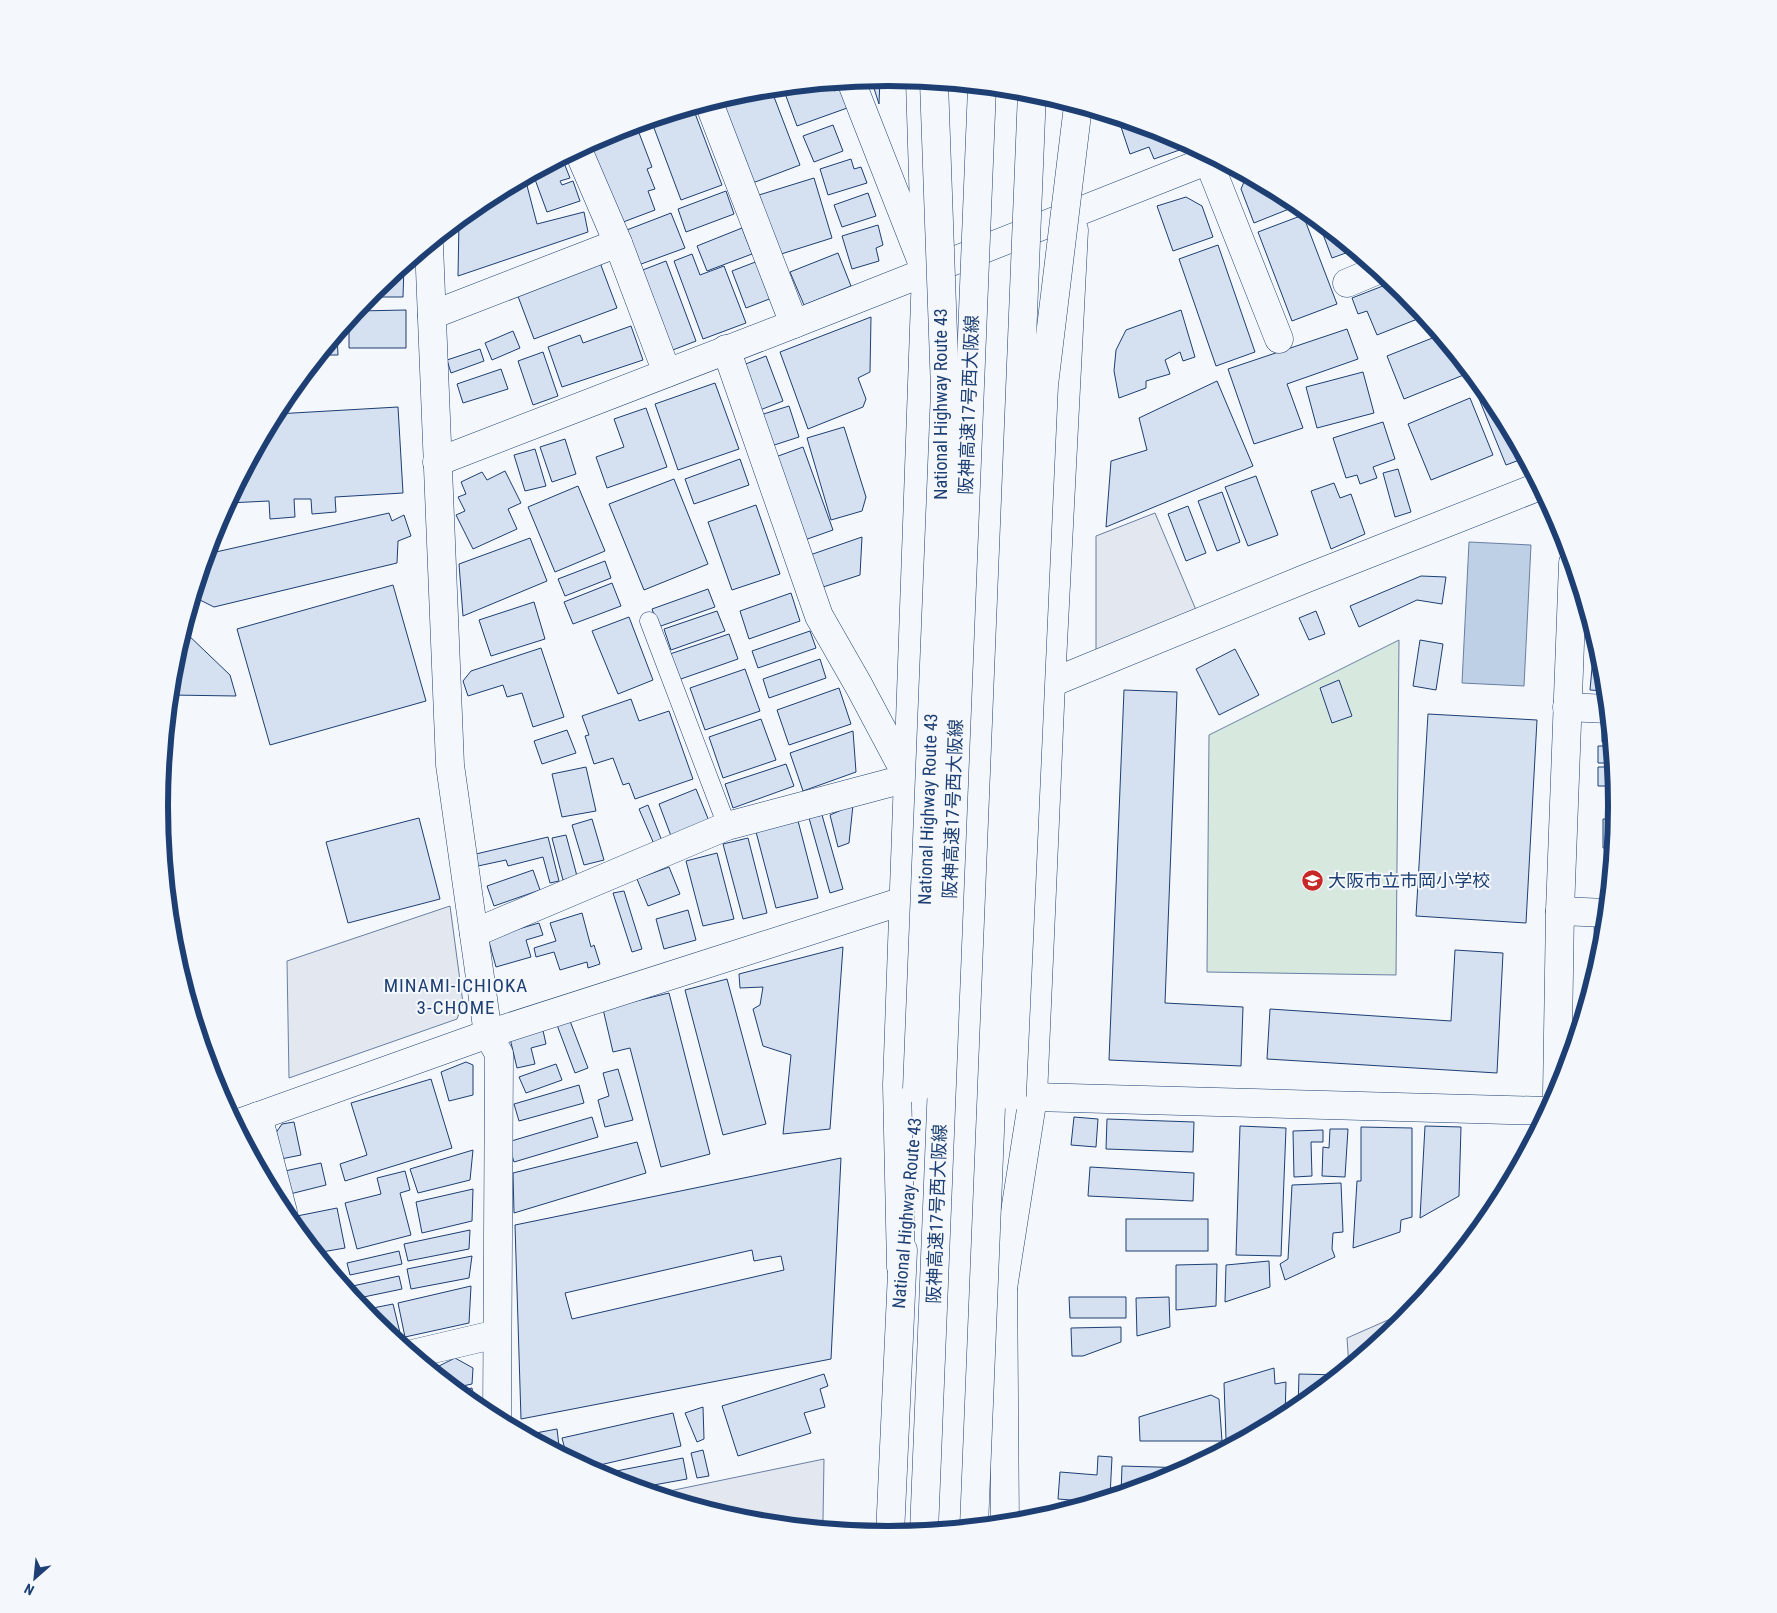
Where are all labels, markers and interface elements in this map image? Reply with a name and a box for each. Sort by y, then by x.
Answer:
street label: National Highway Route 43 [930,308,951,500]
street label: 阪神高速17号西大阪線 [955,315,982,495]
street label: National Highway Route 43 [914,713,941,905]
street label: 阪神高速17号西大阪線 [939,719,966,899]
school or university icon: 大阪市立市岡小学校 [1300,869,1324,893]
place label: 大阪市立市岡小学校 [1328,870,1490,891]
district label: MINAMI-ICHIOKA 3-CHOME [384,974,528,1019]
street label: National Highway Route 43 [888,1117,925,1309]
street label: 阪神高速17号西大阪線 [923,1124,950,1304]
north arrow [10,1553,60,1603]
text: N [22,1581,37,1599]

